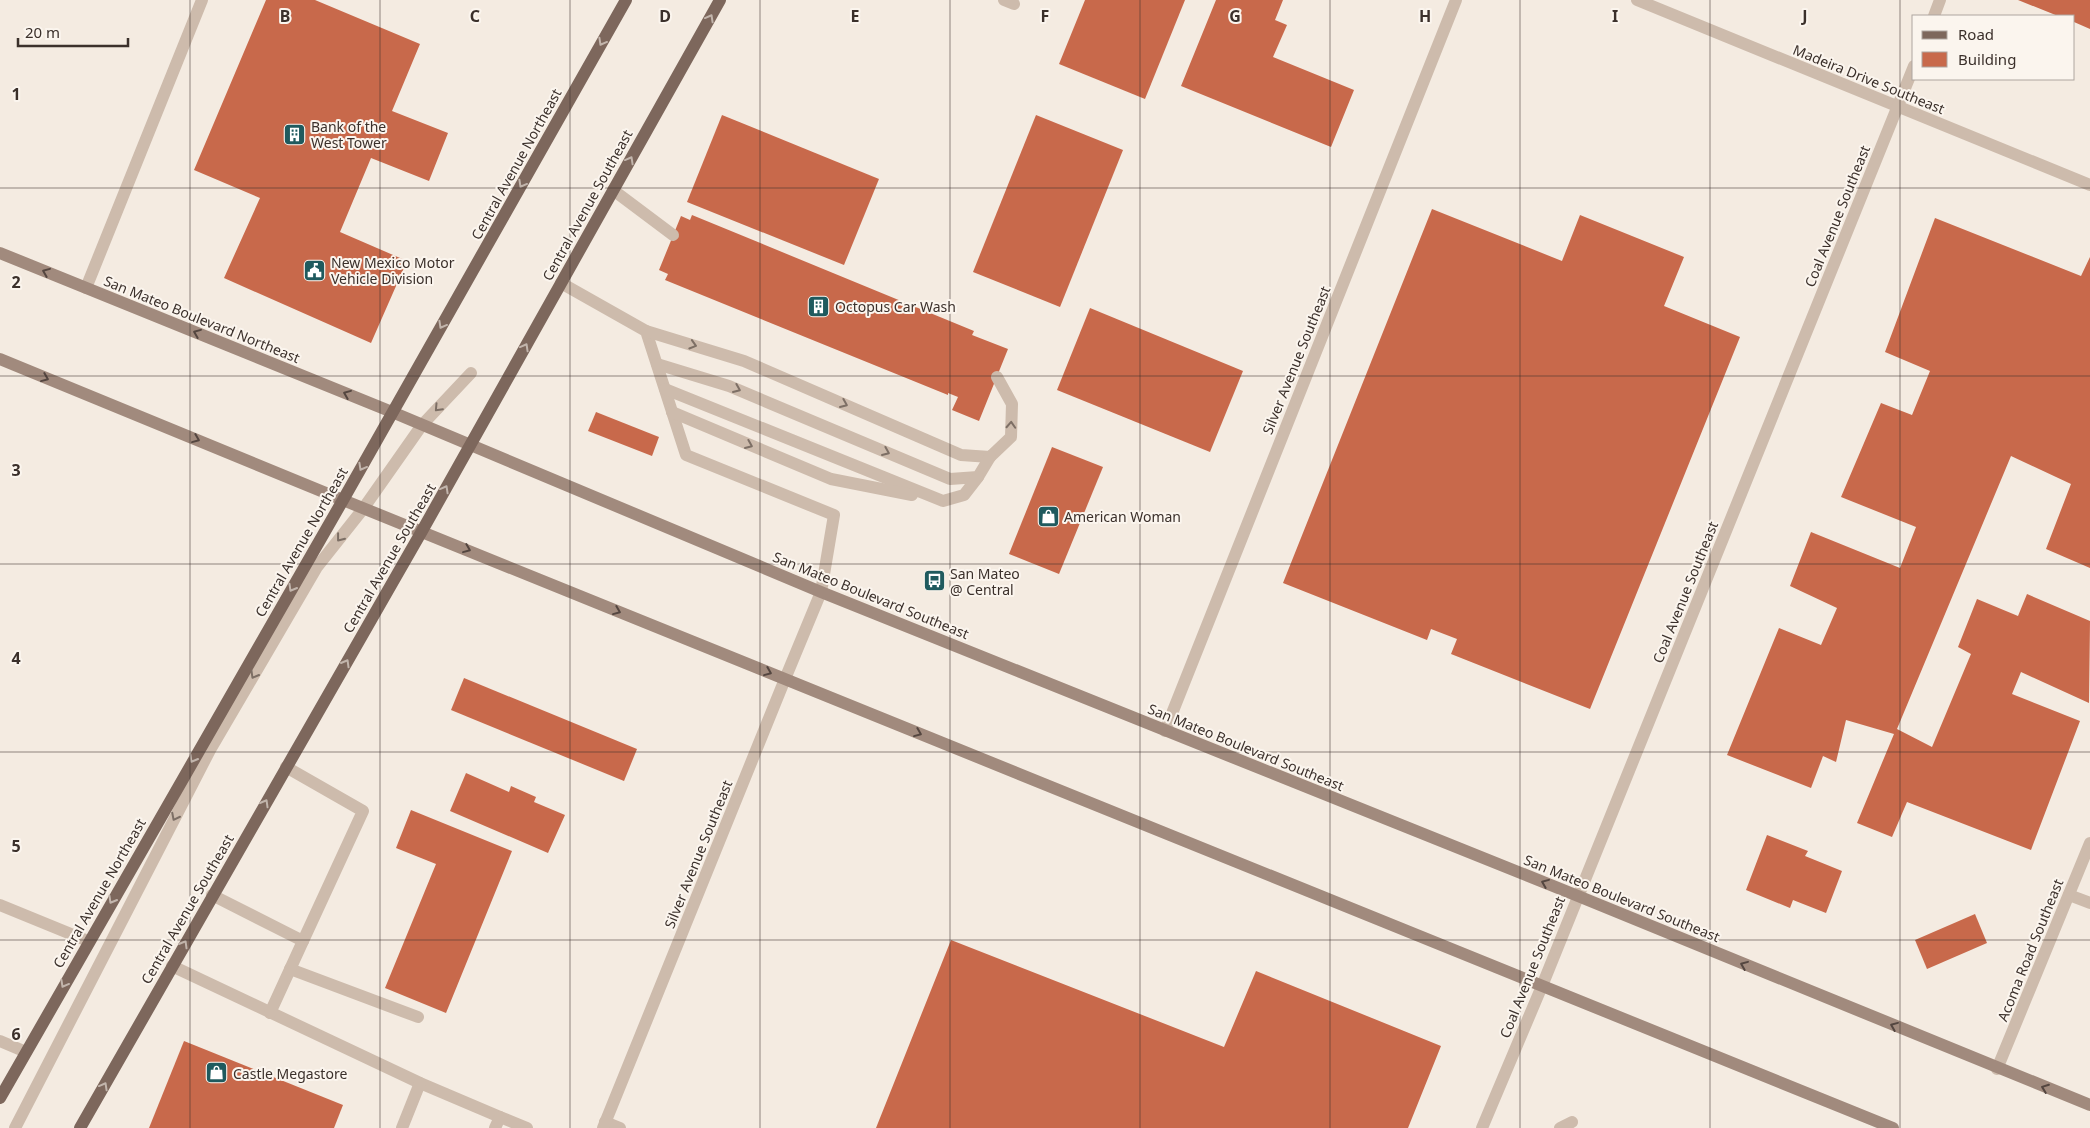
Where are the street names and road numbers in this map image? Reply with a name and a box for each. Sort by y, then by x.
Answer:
street label: Madeira Drive Southeast [1790,40,1948,118]
street label: Central Avenue Northeast [466,85,566,243]
street label: Central Avenue Southeast [538,126,636,284]
street label: Coal Avenue Southeast [1800,142,1874,290]
street label: San Mateo Boulevard Northeast [101,271,303,367]
street label: Silver Avenue Southeast [1258,283,1334,437]
street label: Central Avenue Northeast [250,464,352,620]
street label: Central Avenue Southeast [338,480,440,636]
street label: Coal Avenue Southeast [1648,518,1722,666]
street label: San Mateo Boulevard Southeast [770,547,972,643]
street label: San Mateo Boulevard Southeast [1145,699,1347,795]
street label: Silver Avenue Southeast [660,777,736,931]
street label: Central Avenue Northeast [48,815,150,971]
street label: Central Avenue Southeast [136,831,238,987]
street label: San Mateo Boulevard Southeast [1521,850,1723,946]
street label: Acoma Road Southeast [1993,876,2067,1024]
street label: Coal Avenue Southeast [1495,893,1569,1041]

